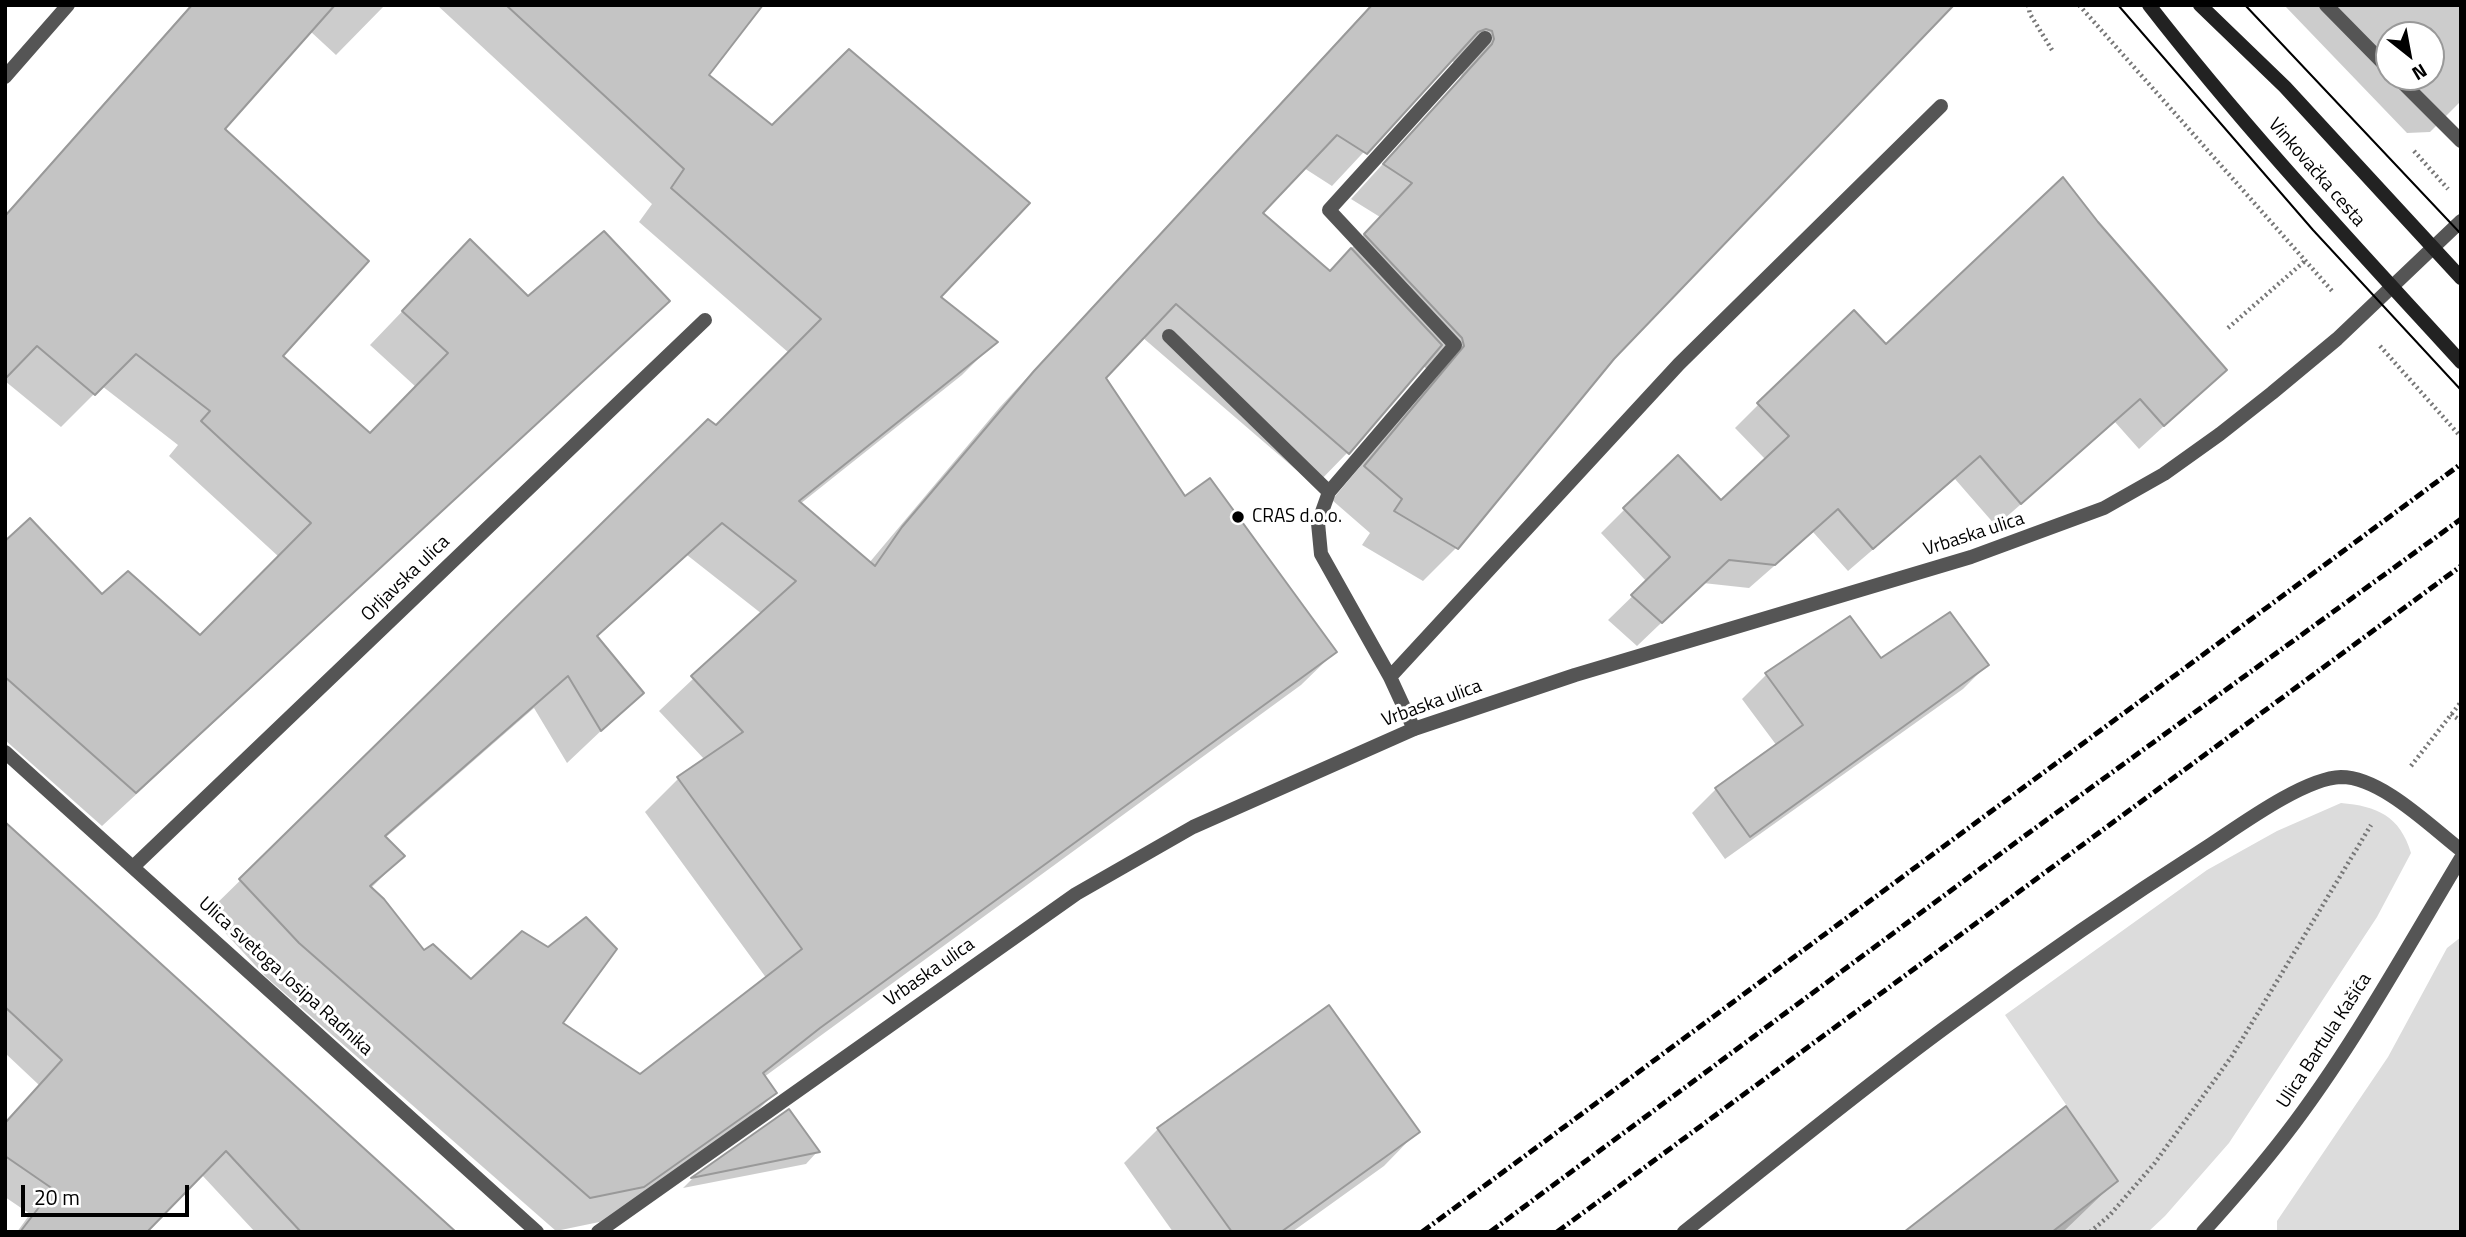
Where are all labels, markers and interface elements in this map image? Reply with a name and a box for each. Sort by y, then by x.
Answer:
north arrow [2375,21,2445,91]
text: N [2407,57,2433,89]
street label: Vinkovačka cesta [2263,114,2369,232]
place label: CRAS d.o.o. [1252,506,1342,528]
street label: Vrbaska ulica [1921,508,2027,562]
marker: CRAS d.o.o. [1230,509,1246,525]
street label: Orljavska ulica [357,531,455,627]
street label: Vrbaska ulica [1379,675,1485,733]
street label: Ulica svetoga Josipa Radnika [193,893,377,1061]
street label: Vrbaska ulica [881,934,979,1012]
street label: Ulica Bartula Kašića [2273,969,2377,1113]
scale bar [24,1170,192,1214]
text: 20 m [34,1181,80,1213]

